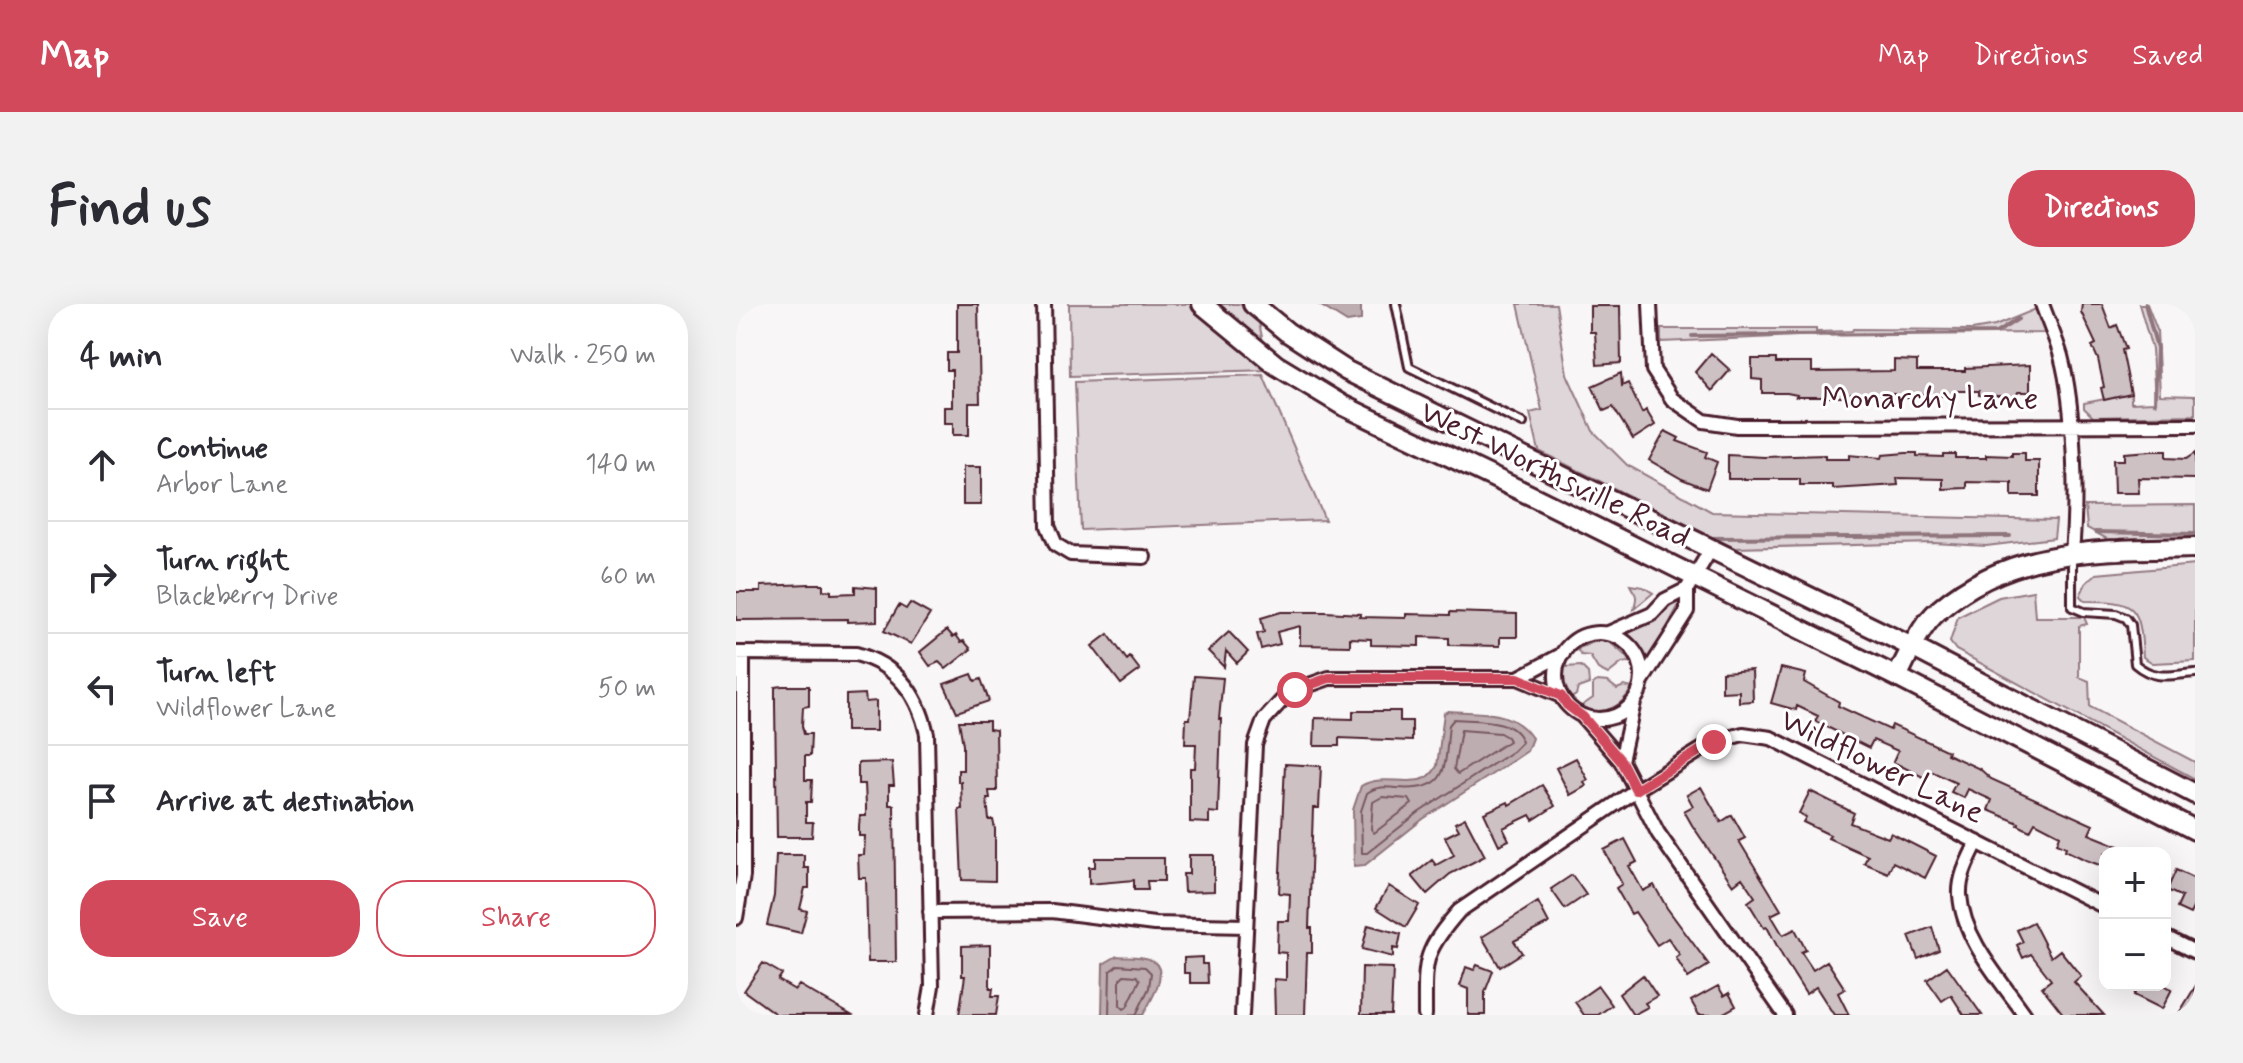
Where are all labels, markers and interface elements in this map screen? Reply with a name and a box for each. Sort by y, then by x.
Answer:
text: Map [40,32,110,81]
text: Map [1878,38,1929,75]
text: Directions [1973,38,2088,75]
text: Saved [2132,38,2203,75]
button: Directions [2008,170,2195,247]
text: Find us [48,172,211,245]
text: 4 min [80,334,163,379]
text: Walk · 250 m [510,339,656,373]
street label: Monarchy Lane [1821,378,2039,420]
street label: West Worthsville Road [1413,391,1697,559]
text: Continue [156,429,268,468]
icon: ahead [80,443,124,487]
text: 140 m [585,448,656,482]
text: Arbor Lane [156,468,288,502]
text: Turn right [156,541,289,580]
icon: right [80,555,124,599]
text: 60 m [600,560,656,594]
text: Blackberry Drive [156,580,339,614]
text: Turn left [156,653,276,692]
icon: left [80,667,124,711]
text: 50 m [598,672,656,706]
route start [1277,672,1313,708]
text: Wildflower Lane [156,692,336,726]
street label: Wildflower Lane [1773,699,1991,835]
route end [1696,724,1732,760]
icon: arrive [80,779,124,823]
text: Arrive at destination [156,782,414,821]
map controls [2099,847,2171,991]
button: + [2099,847,2171,919]
button: Save [80,880,360,957]
button: Share [376,880,656,957]
button: − [2099,919,2171,991]

